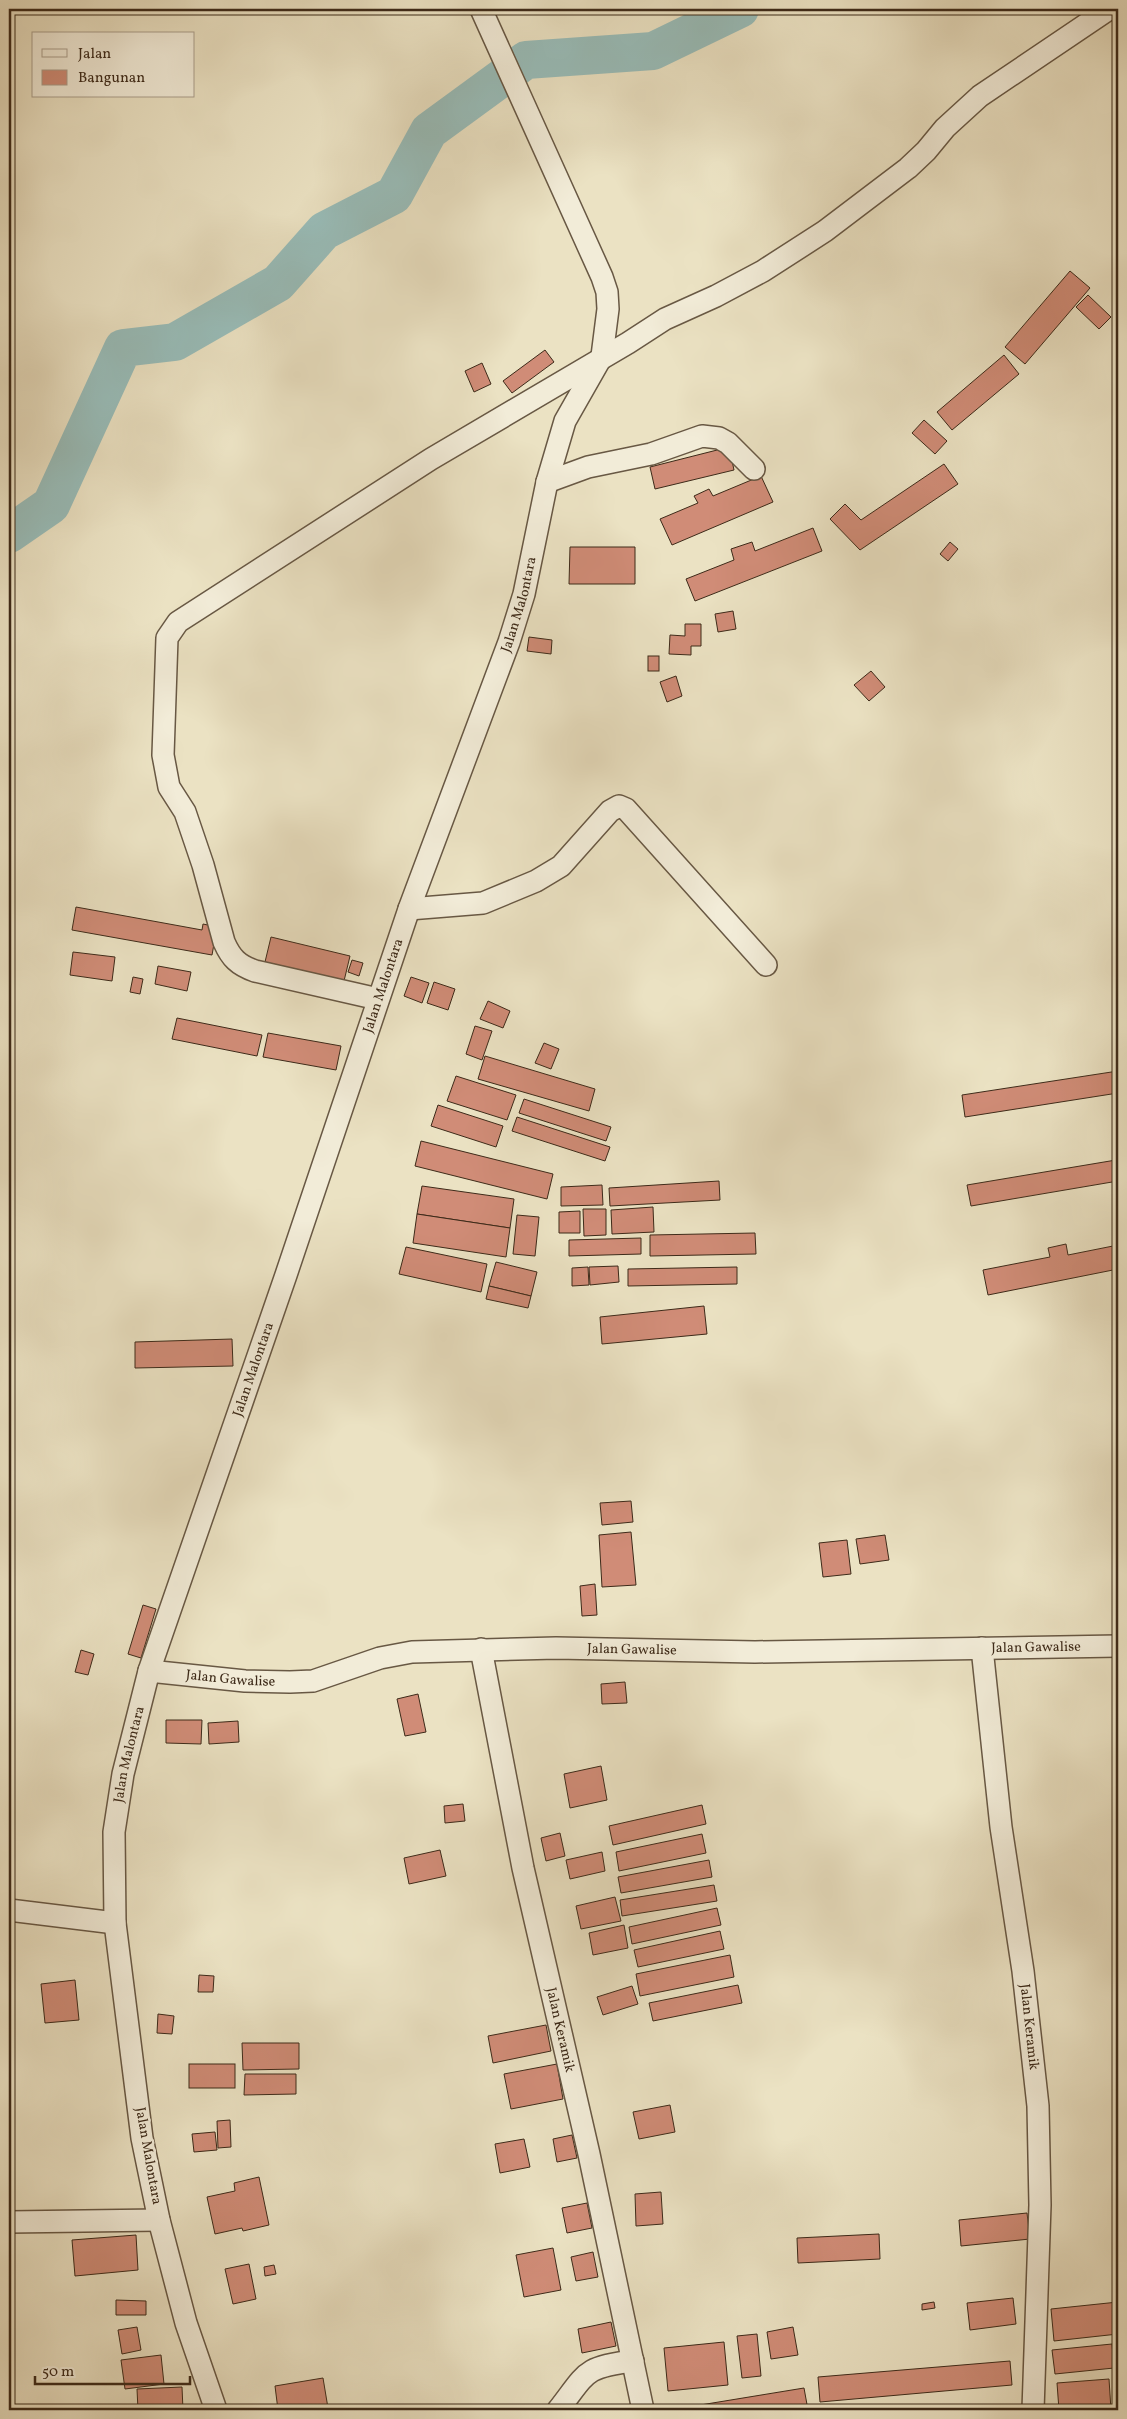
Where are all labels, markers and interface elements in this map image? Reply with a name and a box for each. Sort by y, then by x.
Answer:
legend [32,32,195,98]
text: Jalan [78,44,111,65]
text: Bangunan [78,68,145,89]
street label: Jalan Malontara [496,555,541,655]
street label: Jalan Malontara [358,936,408,1036]
street label: Jalan Malontara [228,1320,278,1419]
street label: Jalan Gawalise [991,1637,1081,1658]
street label: Jalan Gawalise [587,1639,677,1660]
street label: Jalan Gawalise [185,1665,276,1691]
street label: Jalan Malontara [109,1704,149,1804]
street label: Jalan Keramik [1015,1983,1043,2071]
street label: Jalan Keramik [541,1985,579,2074]
street label: Jalan Malontara [130,2106,166,2206]
scale bar [35,2354,190,2386]
text: 50 m [42,2362,74,2383]

